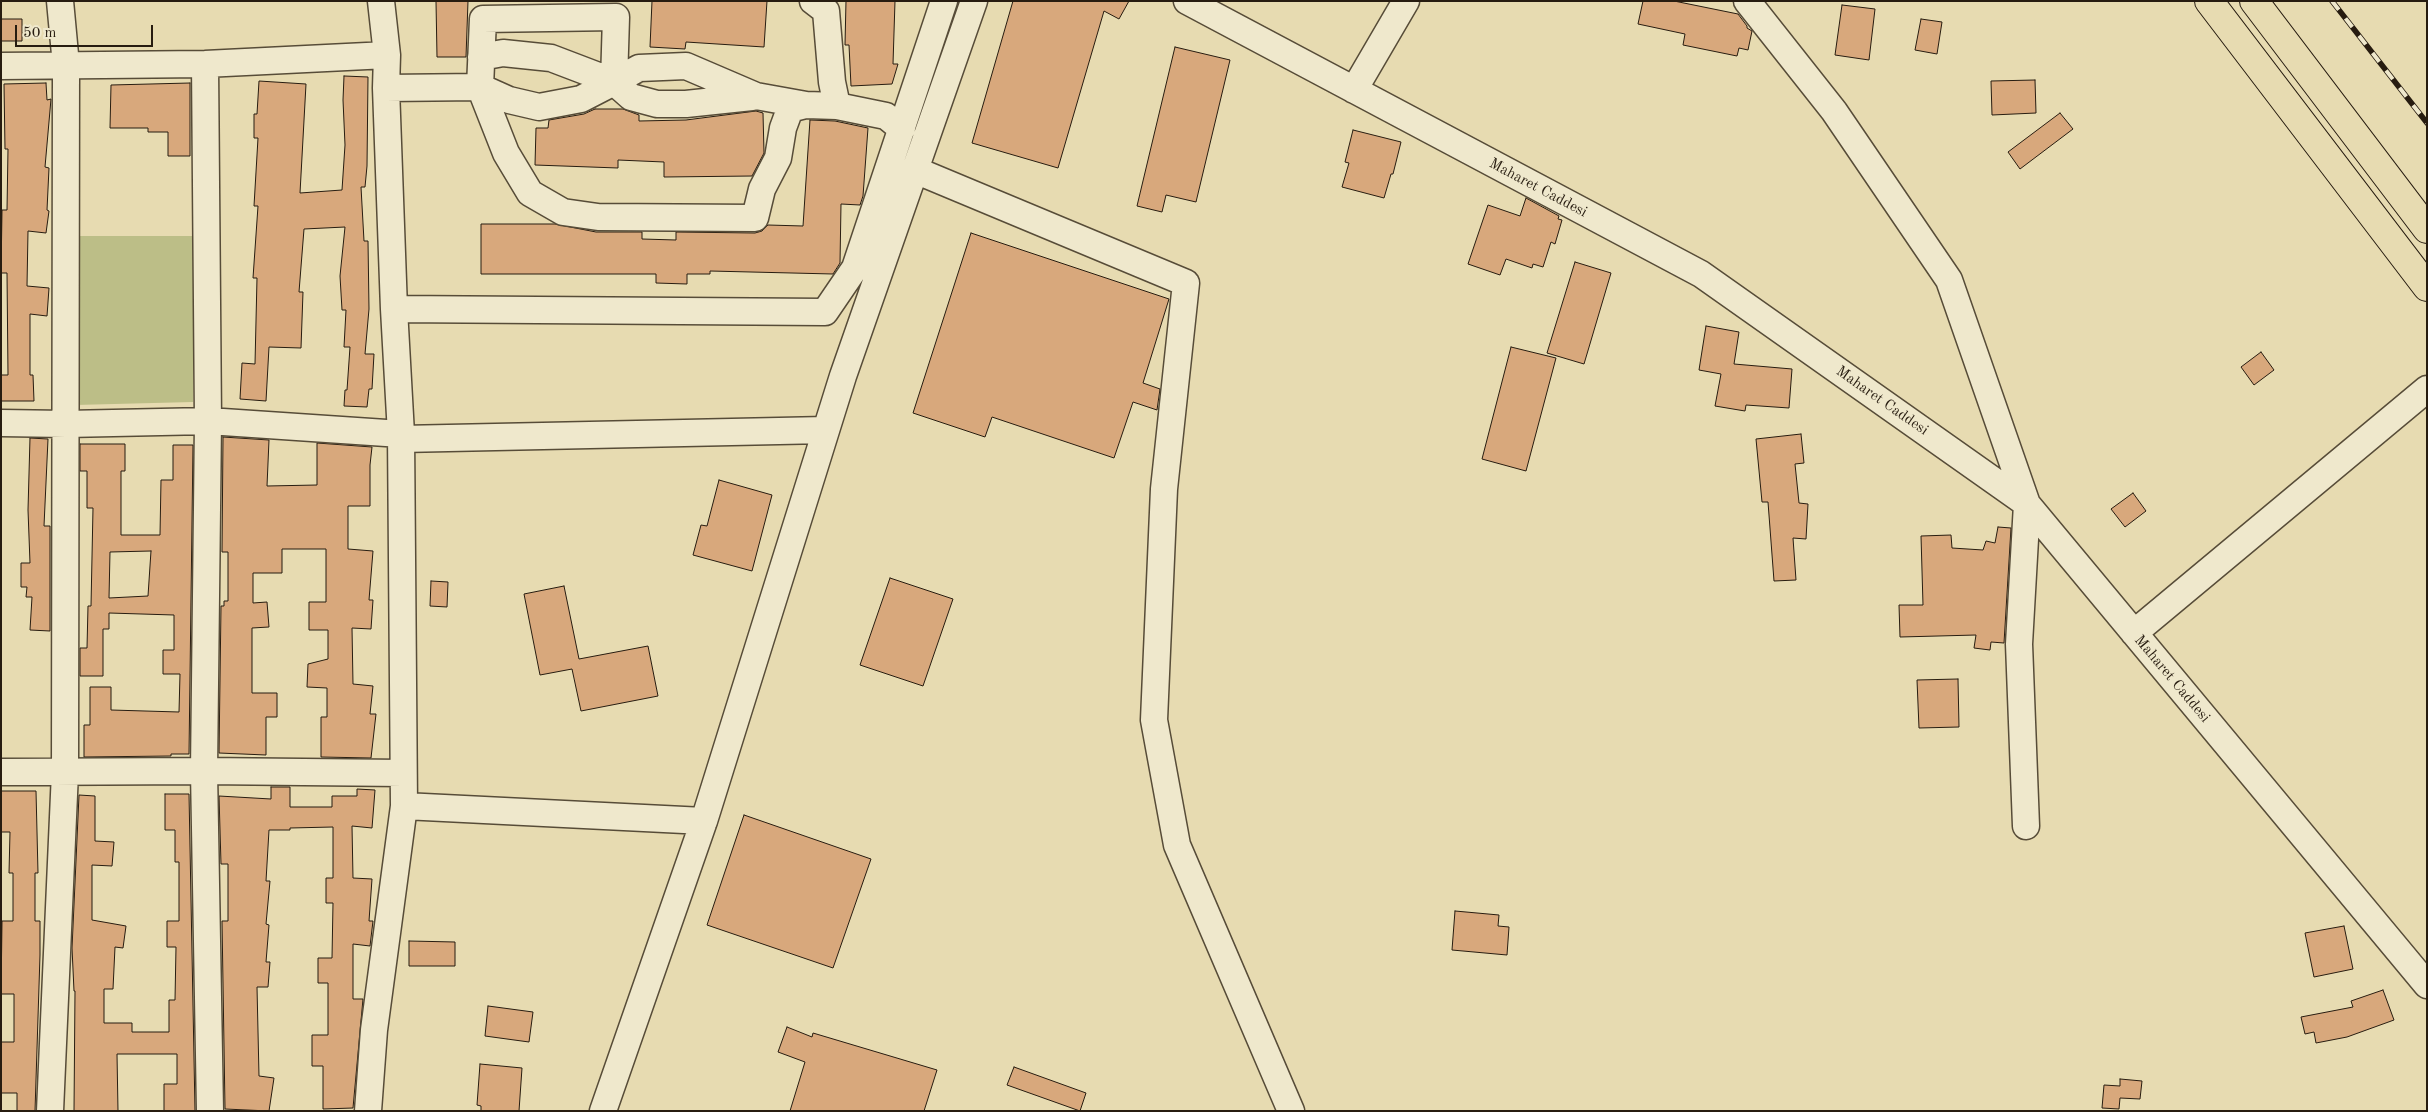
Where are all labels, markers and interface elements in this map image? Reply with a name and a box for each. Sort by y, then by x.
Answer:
scale bar [18,15,155,47]
text: 50 m [23,26,57,41]
street label: Maharet Caddesi [1486,155,1590,221]
street label: Maharet Caddesi [1832,362,1932,440]
street label: Maharet Caddesi [2130,632,2214,726]

